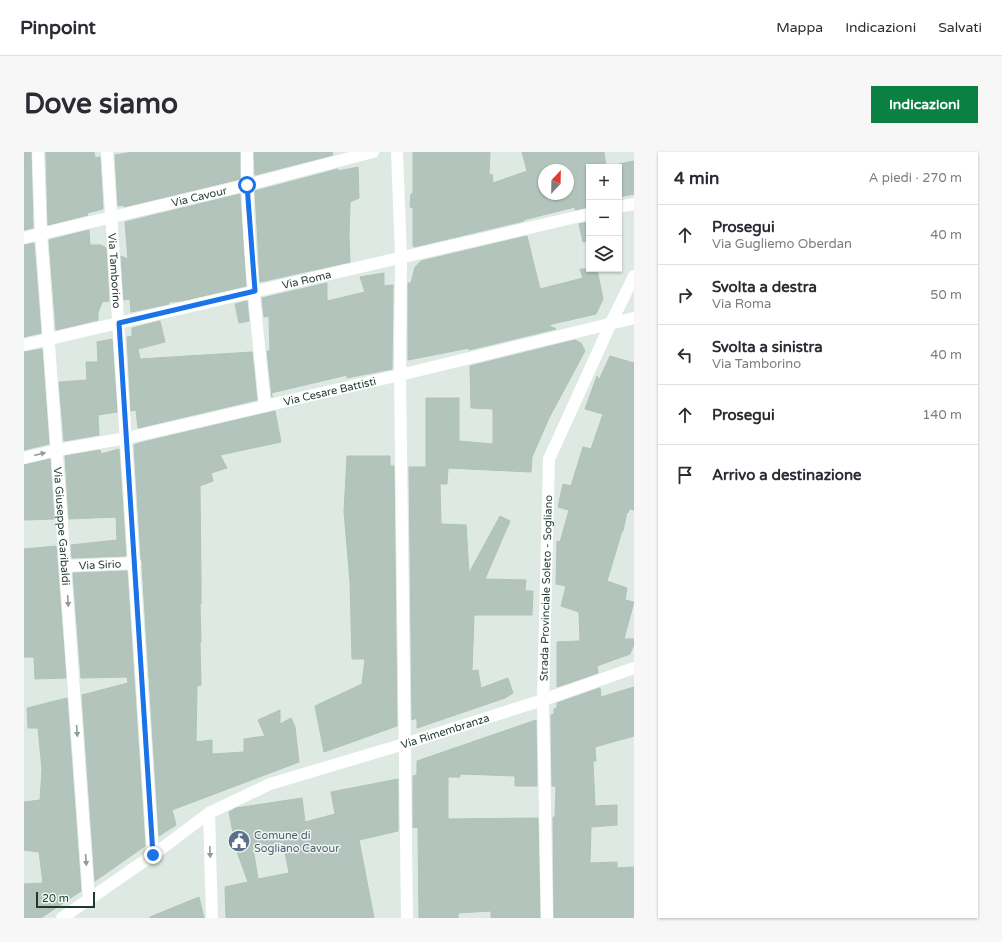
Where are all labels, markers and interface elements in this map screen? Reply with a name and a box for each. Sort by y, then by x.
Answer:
text: Pinpoint [20,17,96,39]
text: Mappa [776,19,823,36]
text: Indicazioni [845,19,916,36]
text: Salvati [938,19,982,36]
button: Indicazioni [871,86,978,123]
text: Dove siamo [24,87,178,121]
north arrow [538,164,574,200]
map controls [586,164,622,272]
button: + [586,164,622,200]
text: 4 min [674,168,719,189]
text: A piedi · 270 m [869,170,962,186]
route start [238,176,256,194]
street label: Via Cavour [170,183,229,209]
button: − [586,200,622,236]
text: Prosegui [712,218,775,236]
icon: ahead [674,224,696,246]
text: 40 m [930,227,962,243]
street label: Via Tamborino [106,233,124,309]
button: layers [586,236,622,272]
text: Via Gugliemo Oberdan [712,236,852,252]
street label: Via Roma [281,267,332,291]
text: Svolta a destra [712,278,817,296]
icon: right [674,284,696,306]
text: 50 m [930,287,962,303]
text: Via Roma [712,296,771,312]
text: Svolta a sinistra [712,338,823,356]
icon: left [674,344,696,366]
text: 40 m [930,347,962,363]
text: Via Tamborino [712,356,801,372]
street label: Via Cesare Battisti [282,374,377,408]
icon: ahead [674,404,696,426]
text: Prosegui [712,406,775,424]
text: 140 m [922,407,962,423]
one-way arrow [34,451,47,457]
icon: arrive [674,464,696,486]
text: Arrivo a destinazione [712,466,862,484]
street label: Via Giuseppe Garibaldi [51,467,73,586]
street label: Strada Provinciale Soleto - Sogliano [537,495,555,681]
street label: Via Sirio [78,557,122,572]
one-way arrow [64,595,71,607]
street label: Via Rimembranza [399,711,491,751]
one-way arrow [73,725,80,737]
public building icon: Comune di Sogliano Cavour [226,828,252,854]
place label: Comune di Sogliano Cavour [254,829,340,855]
route end [144,846,162,864]
one-way arrow [207,846,213,859]
one-way arrow [82,854,89,866]
scale bar [36,890,95,909]
text: 20 m [42,892,69,905]

